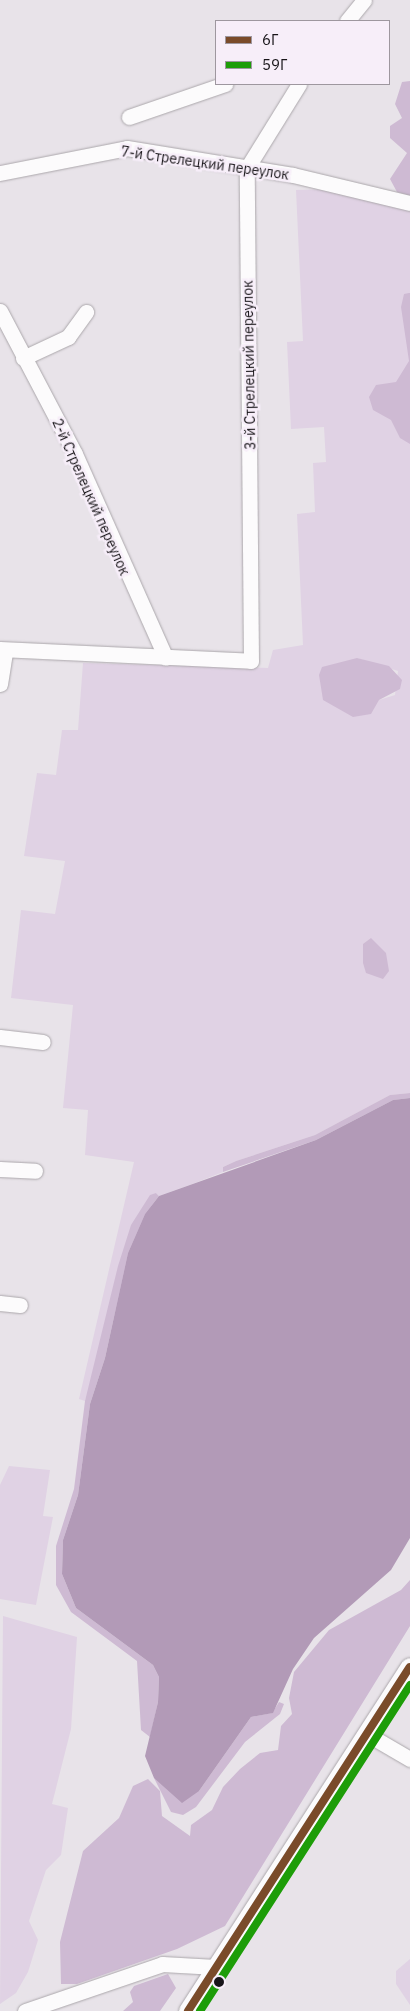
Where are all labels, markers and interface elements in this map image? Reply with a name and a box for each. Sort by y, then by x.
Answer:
legend [215,20,390,85]
text: 6Г [262,30,279,49]
text: 59Г [262,55,288,74]
street label: 7-й Стрелецкий переулок [120,143,290,183]
street label: 3-й Стрелецкий переулок [239,280,259,450]
street label: 2-й Стрелецкий переулок [49,416,133,578]
unlabelled marker [214,1977,224,1987]

